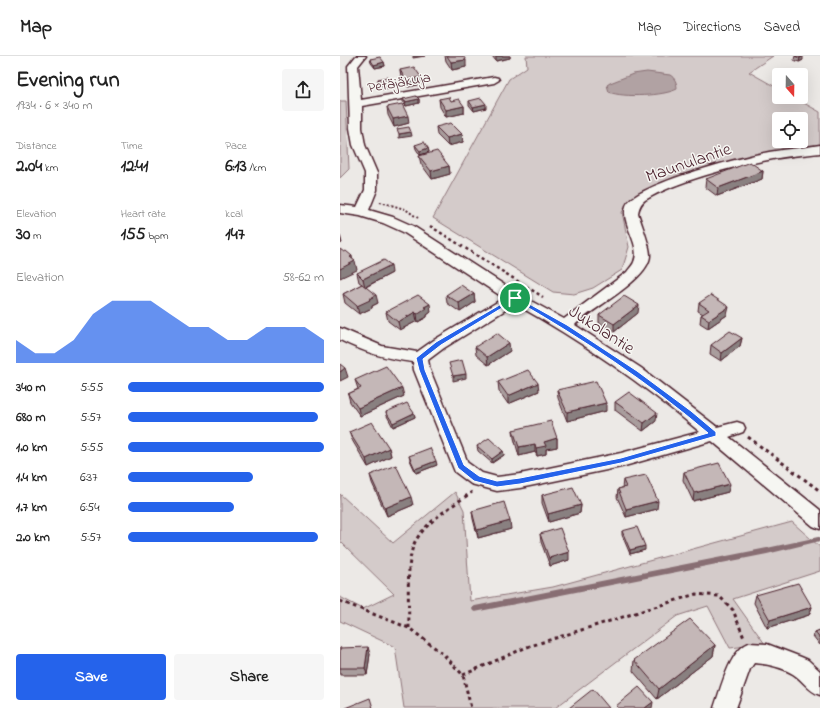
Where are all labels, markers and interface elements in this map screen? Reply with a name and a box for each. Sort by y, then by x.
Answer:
text: Map [20,14,52,41]
text: Map [638,17,661,38]
text: Directions [683,17,741,38]
text: Saved [763,17,800,38]
text: Evening run [16,65,120,97]
street label: Petäjäkuja [366,67,433,99]
north arrow [772,68,808,104]
map controls [772,68,808,148]
button: share [282,69,324,111]
text: 19:34 · 6 × 340 m [16,96,93,115]
button: locate [772,112,808,148]
street label: Maunulantie [642,137,736,191]
text: Distance [16,138,57,154]
text: Time [121,138,142,154]
text: Pace [225,138,247,154]
text: 2.04 [16,154,42,179]
text: 12:41 [121,154,148,179]
text: 6:13 [225,154,247,179]
text: km [42,160,58,176]
text: /km [247,160,266,176]
text: Elevation [16,206,56,222]
text: Heart rate [121,206,166,222]
text: kcal [225,206,243,222]
text: 30 [16,222,30,247]
text: 155 [121,222,146,247]
text: 147 [225,222,245,247]
text: m [30,228,42,244]
text: bpm [146,228,169,244]
text: Elevation [16,268,64,287]
text: 58–62 m [282,268,324,287]
pin [498,281,532,315]
icon: arrive [504,287,526,309]
street label: Jukolantie [563,299,640,362]
text: 340 m [16,378,46,397]
text: 5:55 [80,378,103,397]
text: 680 m [16,408,46,427]
text: 5:57 [80,408,101,427]
text: 1.0 km [16,438,47,457]
text: 5:55 [80,438,103,457]
text: 1.4 km [16,468,47,487]
text: 6:37 [80,468,98,487]
text: 1.7 km [16,498,47,517]
text: 6:54 [80,498,100,517]
text: 2.0 km [16,528,50,547]
text: 5:57 [80,528,101,547]
button: Save [16,654,166,700]
button: Share [174,654,324,700]

